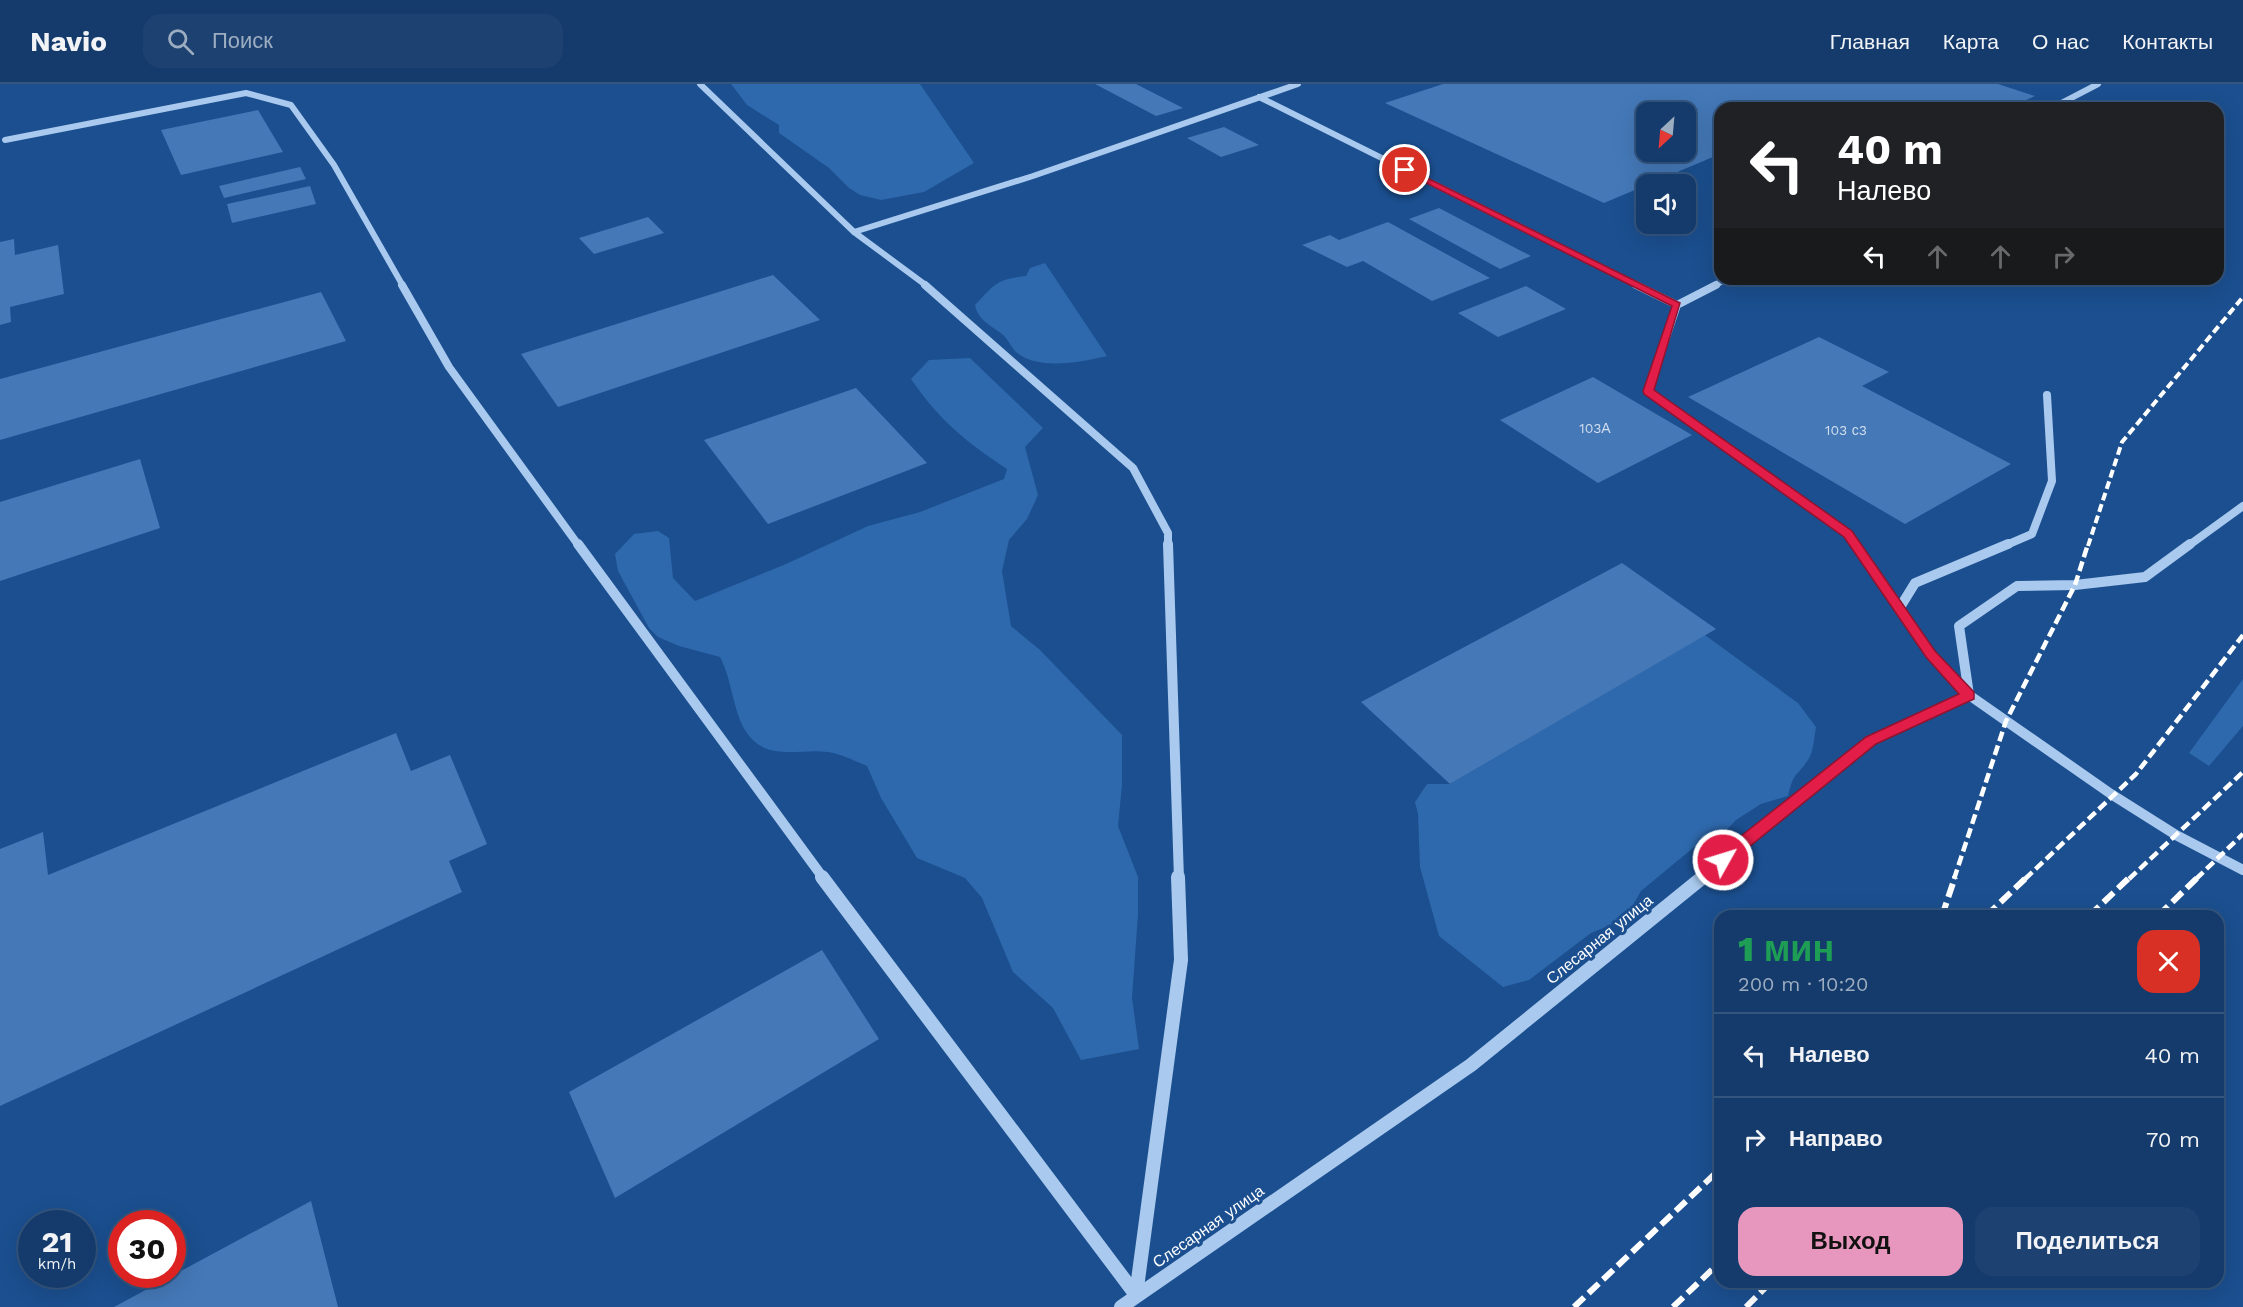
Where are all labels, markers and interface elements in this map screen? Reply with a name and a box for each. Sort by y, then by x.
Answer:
search box [143,14,563,68]
text: Navio [30,25,107,58]
icon: search [164,25,197,58]
text: Поиск [212,28,273,53]
text: Главная [1830,29,1910,54]
text: Карта [1943,29,1999,54]
text: О нас [2032,29,2089,54]
text: Контакты [2122,29,2213,54]
north arrow [1636,102,1696,162]
map controls [1636,102,1696,234]
text: 40 m [1837,125,1943,174]
icon: left [1738,126,1816,204]
pin [1379,144,1430,195]
icon: arrive [1388,153,1421,186]
button: sound [1636,174,1696,234]
text: Налево [1837,175,1931,207]
icon: left [1858,240,1891,273]
icon: ahead [1921,240,1954,273]
icon: ahead [1984,240,2017,273]
icon: right [2047,240,2080,273]
house number: 103А [1579,420,1611,436]
house number: 103 с3 [1825,422,1867,438]
position arrow [1691,828,1755,892]
street label: Слесарная улица [1542,891,1656,988]
text: 1 мин [1738,928,1834,970]
button: close [2137,930,2200,993]
text: 200 m · 10:20 [1738,972,1868,996]
icon: left [1738,1039,1771,1072]
text: Налево [1789,1042,1870,1067]
text: 40 m [2144,1043,2200,1068]
icon: right [1738,1123,1771,1156]
text: Направо [1789,1126,1883,1151]
text: 70 m [2146,1127,2200,1152]
street label: Слесарная улица [1149,1181,1268,1272]
button: Выход [1738,1207,1963,1276]
button: Поделиться [1975,1207,2200,1276]
speed limit sign: 30 [108,1210,186,1288]
text: 21 [42,1224,72,1259]
text: km/h [38,1255,76,1273]

